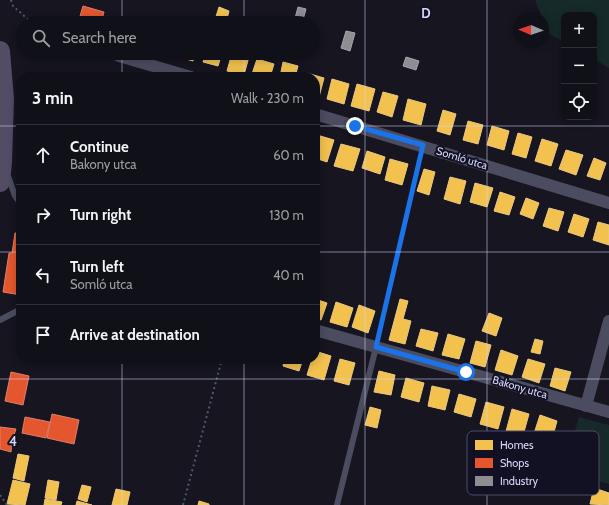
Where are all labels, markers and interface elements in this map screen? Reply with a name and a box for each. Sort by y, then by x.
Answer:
text: D [421,5,431,21]
north arrow [513,12,549,48]
map controls [561,12,597,120]
button: + [561,12,597,48]
search box [16,16,320,60]
icon: search [30,27,52,49]
text: Search here [62,29,137,47]
button: − [561,48,597,84]
button: locate [561,84,597,120]
text: 3 min [32,88,73,108]
text: Walk · 230 m [231,90,304,106]
route end [346,117,364,135]
text: Continue [70,138,129,156]
icon: ahead [32,144,54,166]
street label: Somló utca [435,144,490,173]
text: 60 m [273,147,304,163]
text: Bakony utca [70,156,137,172]
icon: right [32,204,54,226]
text: Turn right [70,206,131,224]
text: 130 m [269,207,304,223]
text: Turn left [70,258,124,276]
icon: left [32,264,54,286]
text: 40 m [273,267,304,283]
text: Somló utca [70,276,133,292]
icon: arrive [32,324,54,346]
text: Arrive at destination [70,326,200,344]
route start [457,363,475,381]
street label: Bakony utca [491,373,550,402]
legend [467,431,599,495]
text: 4 [9,433,17,449]
text: Homes [500,438,534,452]
text: Shops [500,456,529,470]
text: Industry [500,474,538,488]

